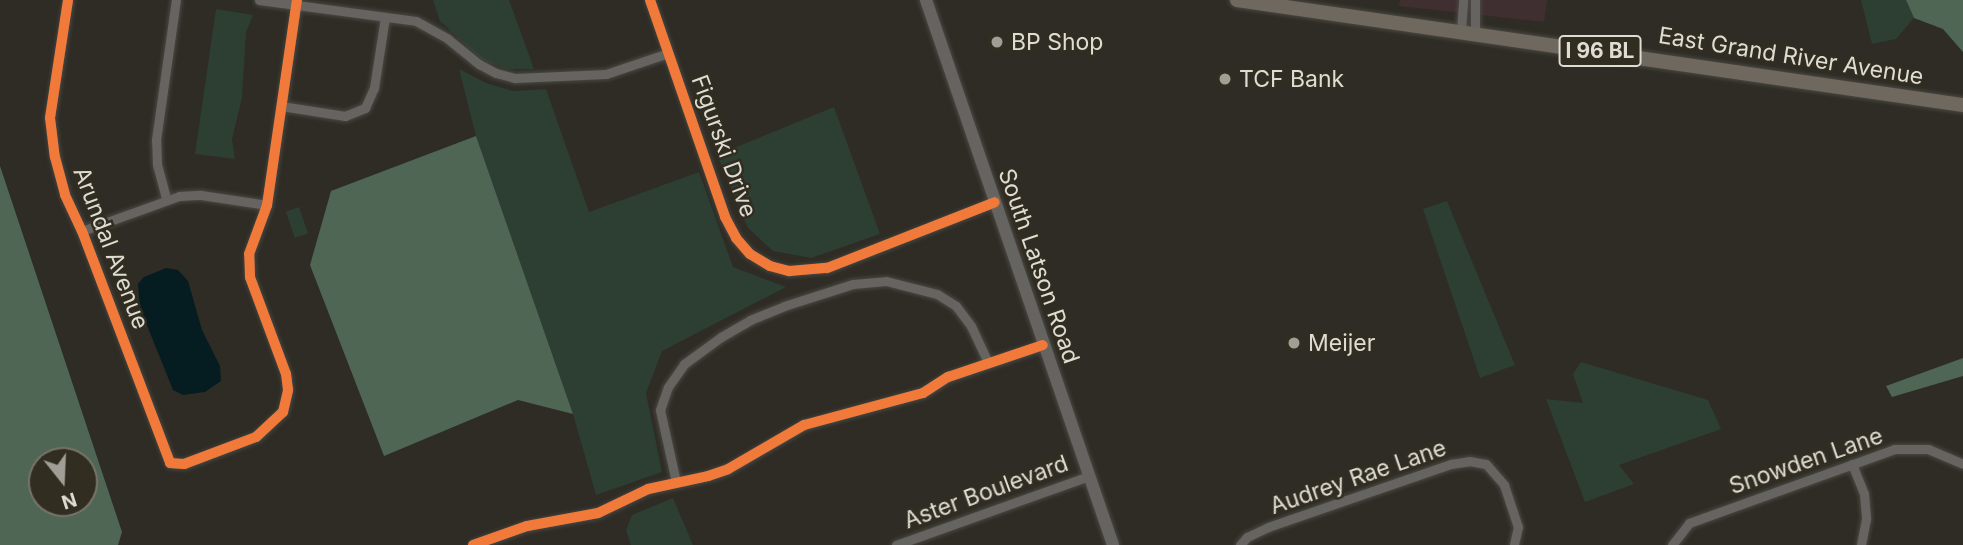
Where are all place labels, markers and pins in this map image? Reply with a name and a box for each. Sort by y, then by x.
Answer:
place label: BP Shop [1011,28,1103,56]
marker: BP Shop [989,34,1005,50]
place label: TCF Bank [1239,65,1344,93]
marker: TCF Bank [1217,71,1233,87]
place label: Meijer [1308,329,1375,357]
marker: Meijer [1286,335,1302,351]

